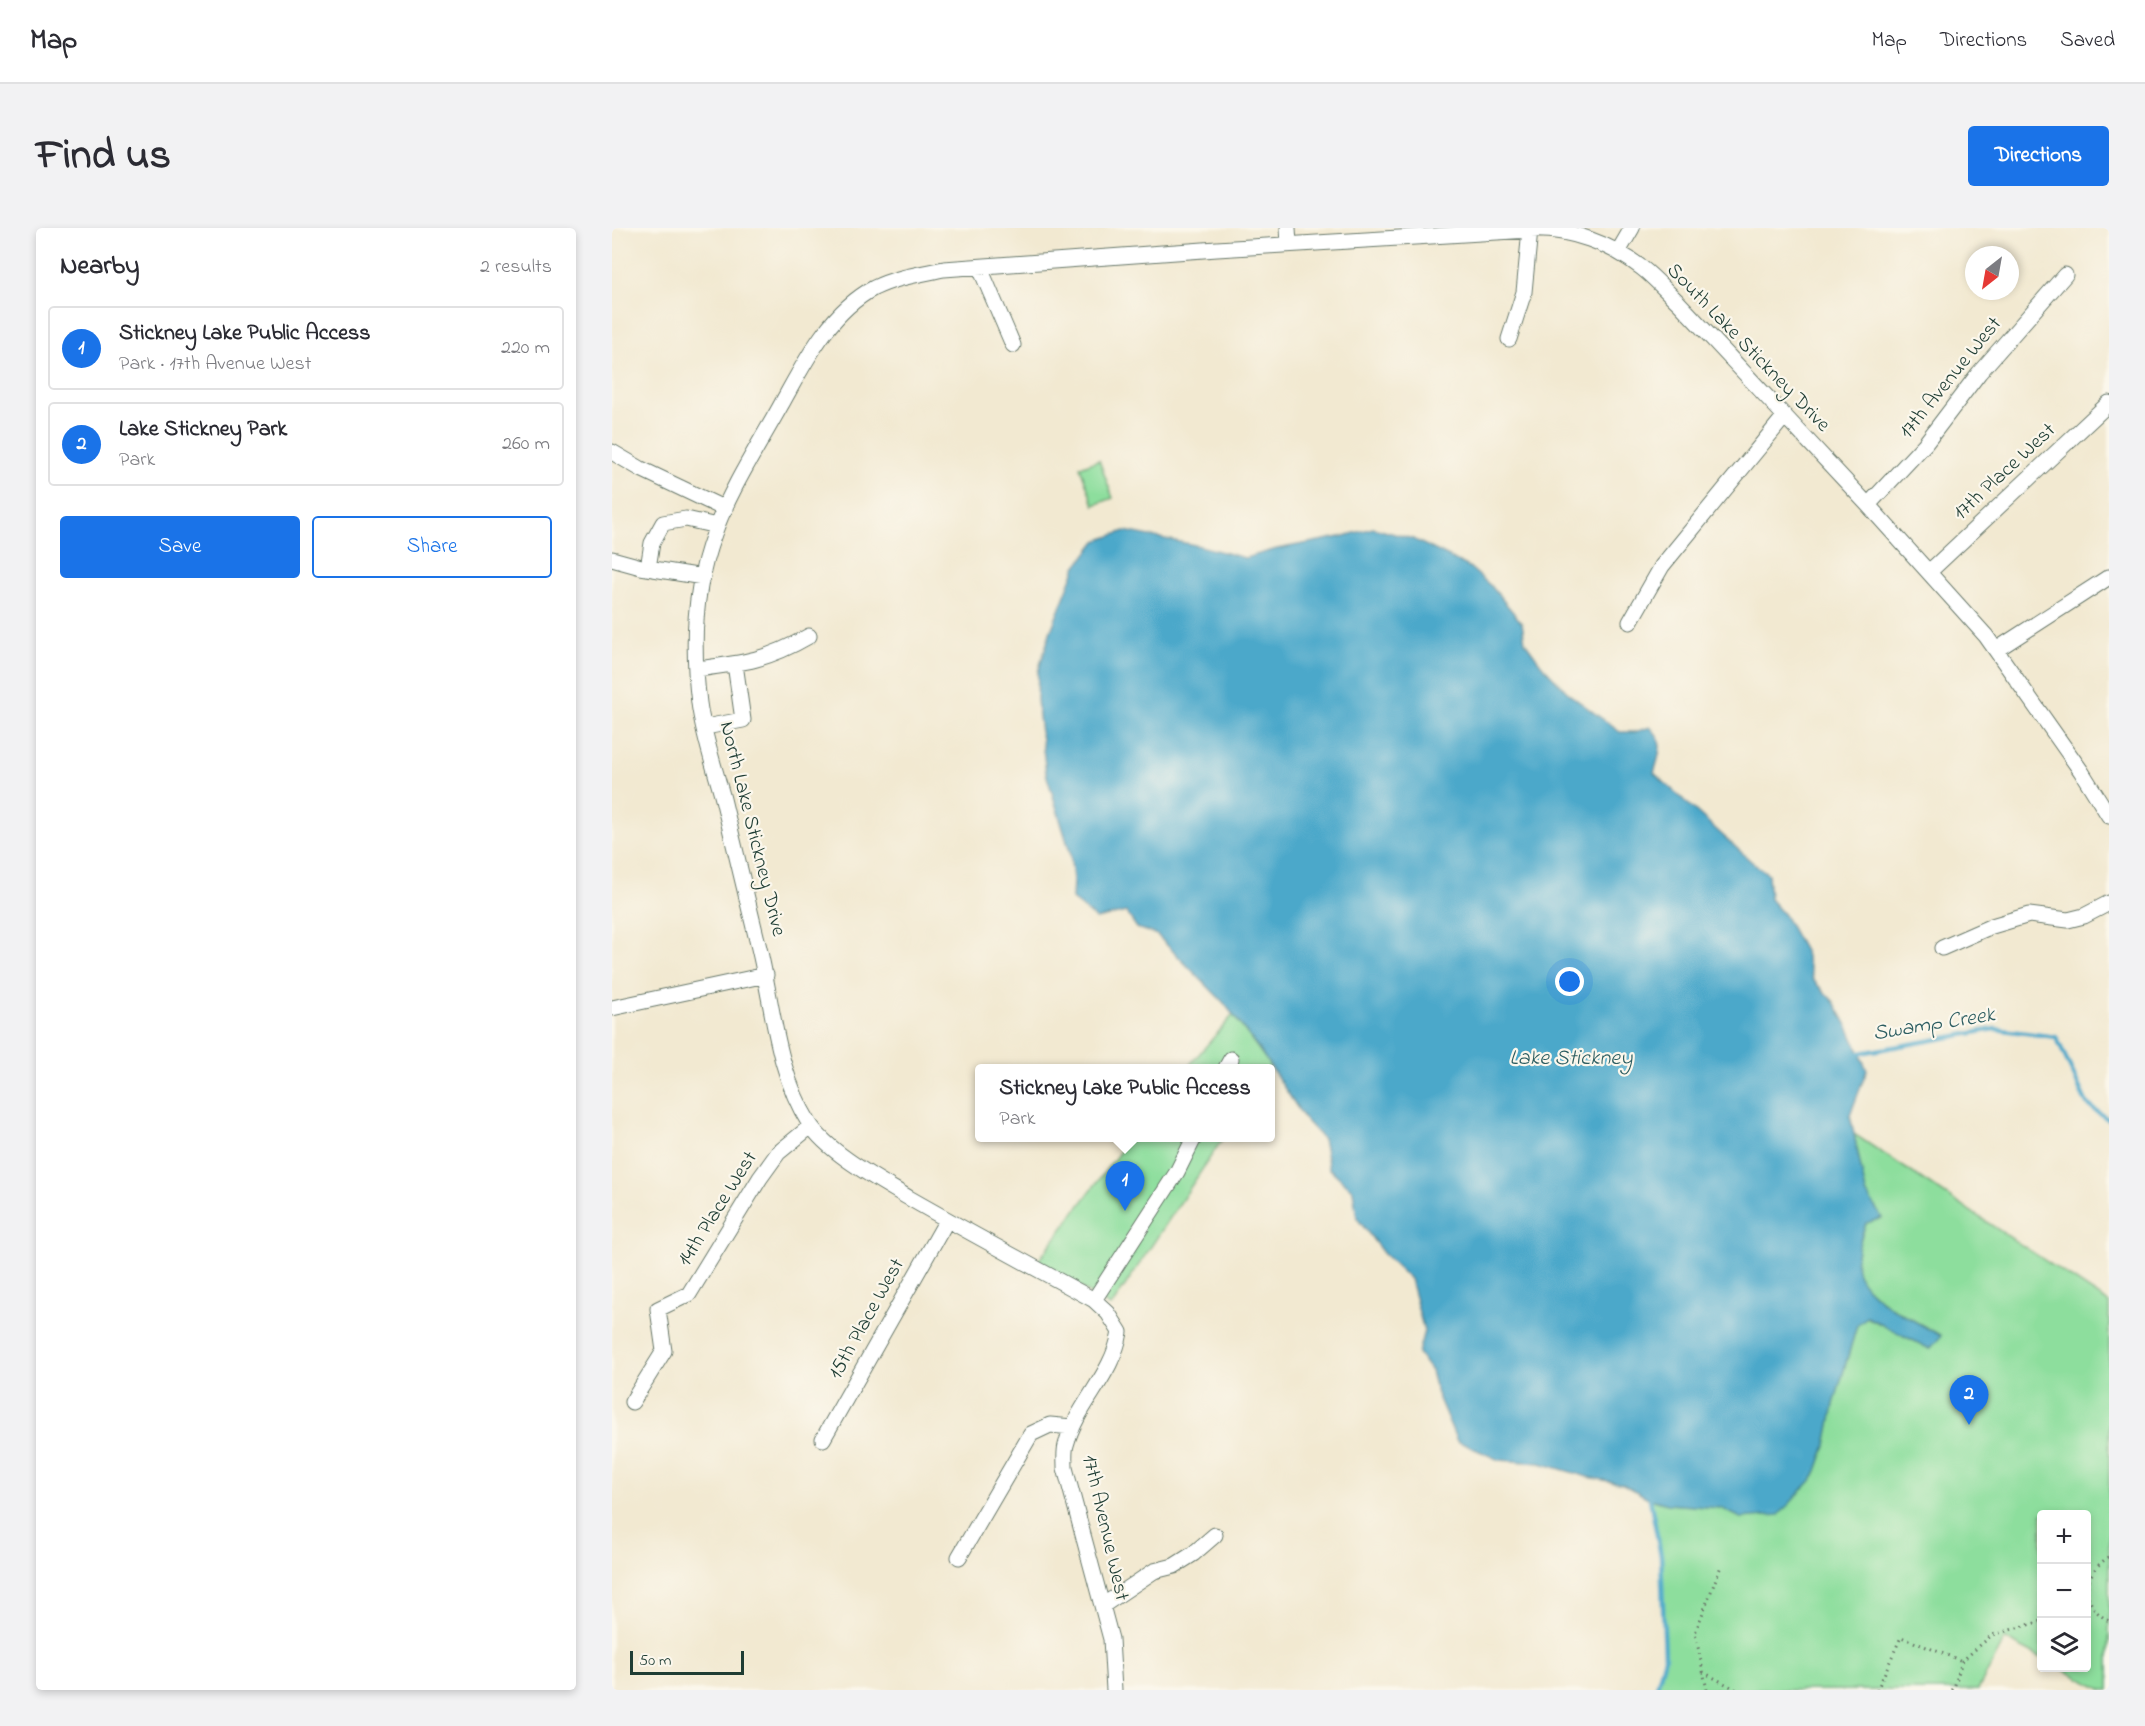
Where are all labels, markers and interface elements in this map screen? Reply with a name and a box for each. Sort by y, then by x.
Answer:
text: Map [30,21,77,62]
text: Map [1871,26,1907,56]
text: Directions [1940,26,2027,56]
text: Saved [2060,26,2115,56]
text: Find us [36,126,171,187]
button: Directions [1968,126,2109,186]
north arrow [1965,246,2019,300]
text: Nearby [60,248,139,286]
text: 2 results [480,253,552,282]
street label: South Lake Stickney Drive [1658,257,1837,441]
street label: 17th Avenue West [1892,311,2010,445]
text: Stickney Lake Public Access [119,318,370,350]
text: 1 [78,334,85,363]
text: 220 m [501,334,550,363]
text: Park · 17th Avenue West [119,350,311,379]
text: Lake Stickney Park [119,414,287,446]
street label: 17th Place West [1947,416,2063,528]
text: 2 [77,430,86,459]
text: 260 m [502,430,550,459]
text: Park [119,446,155,475]
button: Save [60,516,300,578]
button: Share [312,516,552,578]
street label: North Lake Stickney Drive [709,719,793,941]
your location [1555,967,1584,996]
water label: Swamp Creek [1871,999,1999,1050]
water label: Lake Stickney [1510,1043,1633,1075]
popup [975,1064,1275,1142]
text: Stickney Lake Public Access [999,1073,1251,1105]
text: Park [999,1105,1035,1134]
street label: 14th Place West [671,1146,765,1272]
pin: 1 [1106,1162,1144,1211]
street label: 15th Place West [821,1253,913,1385]
pin: 2 [1950,1376,1988,1425]
street label: 17th Avenue West [1074,1452,1136,1604]
map controls [2037,1510,2091,1672]
button: + [2037,1510,2091,1564]
button: − [2037,1564,2091,1618]
button: layers [2037,1618,2091,1672]
scale bar [630,1648,744,1676]
text: 50 m [639,1649,671,1673]

